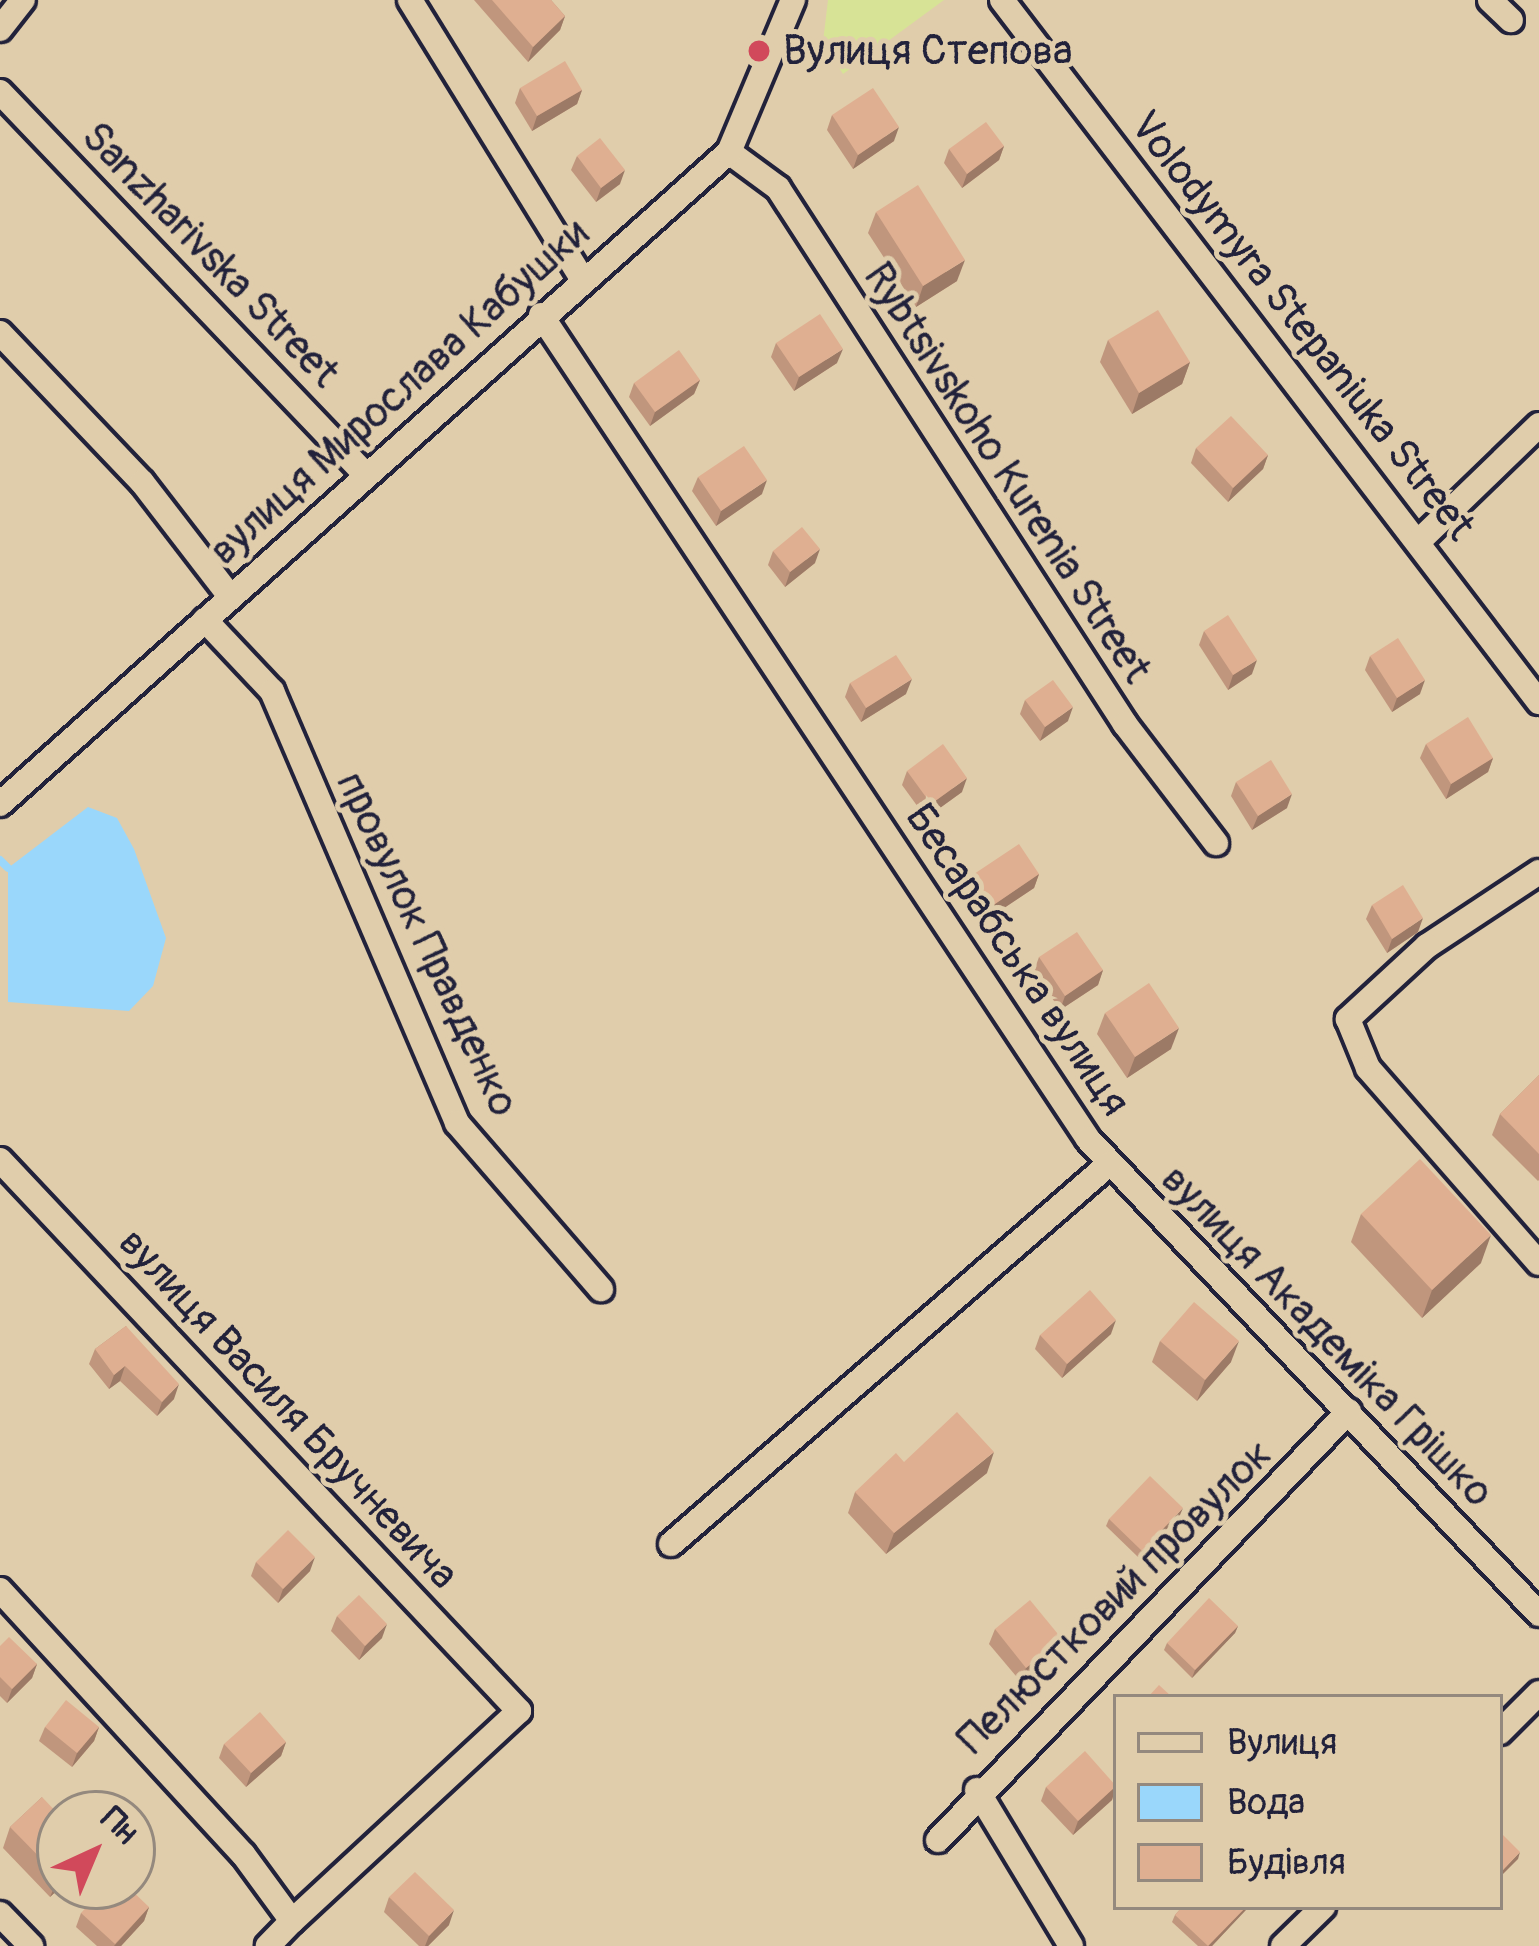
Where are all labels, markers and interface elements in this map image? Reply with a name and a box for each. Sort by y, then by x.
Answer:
place label: Вулиця Степова [783,26,1072,76]
marker: Вулиця Степова [746,38,772,64]
street label: Volodymyra Stepaniuka Street [1119,102,1485,550]
street label: Sanzharivska Street [71,112,349,398]
street label: вулиця Мирослава Кабушки [199,208,599,576]
street label: Rybtsivskoho Kurenia Street [852,254,1162,692]
street label: провулок Правденко [325,764,529,1124]
street label: Бесарабська вулиця [894,794,1140,1126]
street label: вулиця Академіка Грішко [1151,1155,1503,1517]
street label: вулиця Василя Бручневича [108,1218,468,1600]
street label: Пелюстковий провулок [947,1429,1283,1765]
legend [1113,1694,1503,1910]
text: Вулиця [1227,1720,1337,1765]
text: Вода [1227,1780,1305,1825]
north arrow [36,1790,156,1910]
text: Пн [92,1799,147,1853]
text: Будівля [1227,1840,1346,1885]

